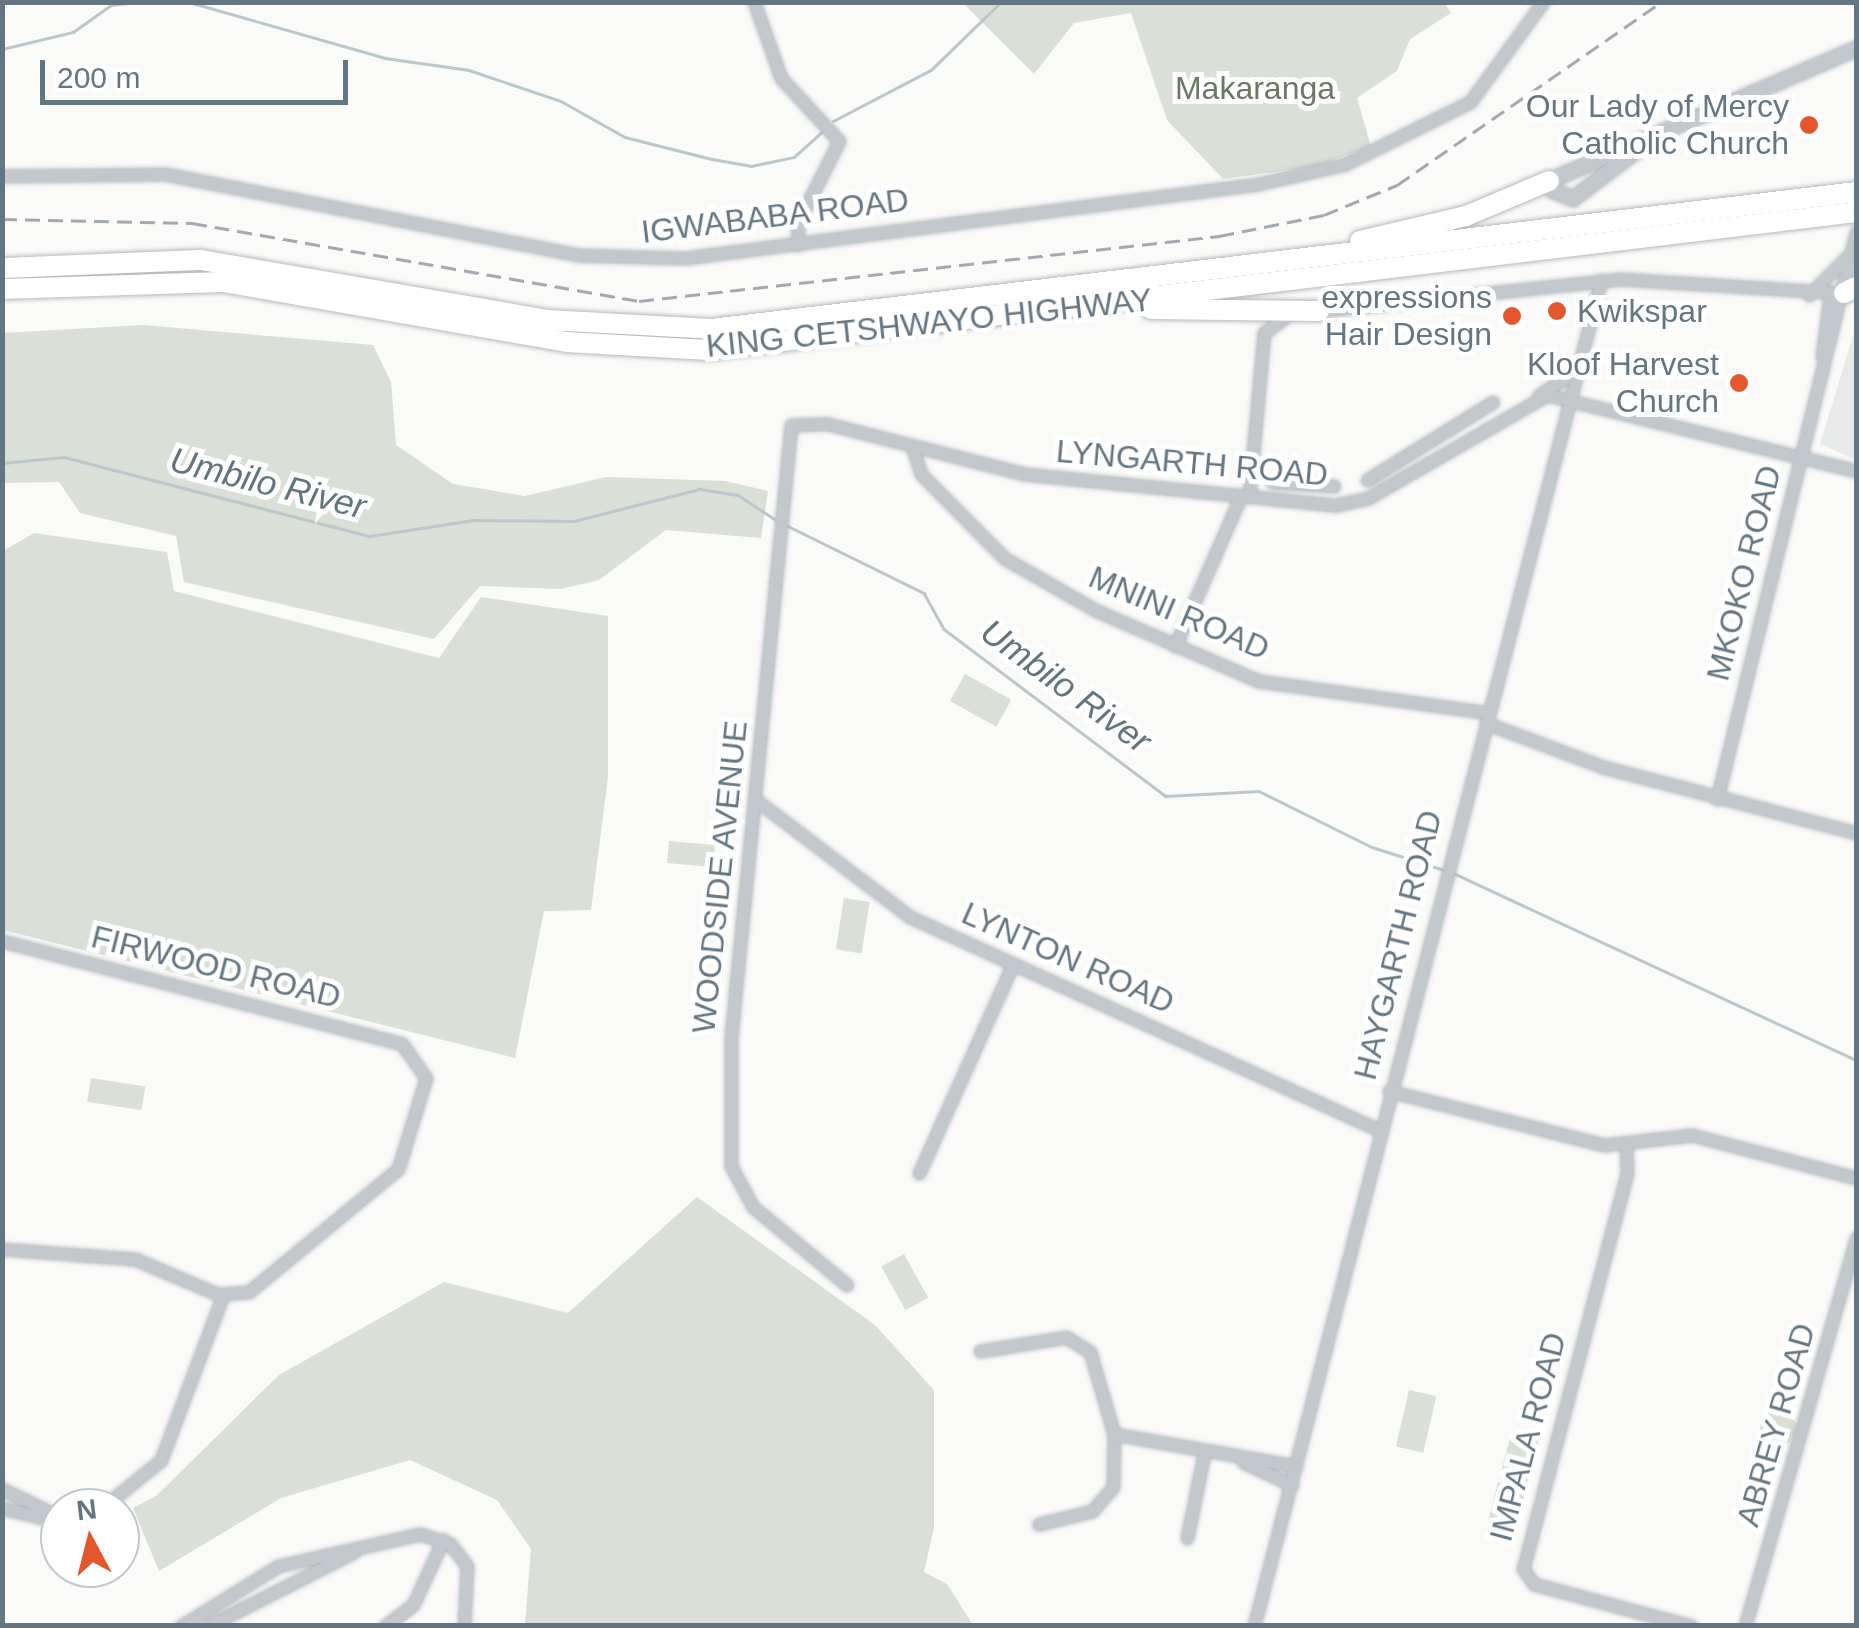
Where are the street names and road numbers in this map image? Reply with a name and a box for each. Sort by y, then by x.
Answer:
street label: IGWABABA ROAD [638,180,912,252]
street label: KING CETSHWAYO HIGHWAY [704,280,1154,366]
street label: LYNGARTH ROAD [1055,432,1329,494]
street label: MKOKO ROAD [1699,461,1789,685]
street label: MNINI ROAD [1083,558,1275,668]
street label: WOODSIDE AVENUE [684,718,756,1036]
street label: HAYGARTH ROAD [1346,806,1450,1084]
street label: LYNTON ROAD [956,894,1180,1022]
street label: FIRWOOD ROAD [87,917,345,1017]
street label: ABREY ROAD [1729,1319,1823,1531]
street label: IMPALA ROAD [1481,1328,1575,1546]

